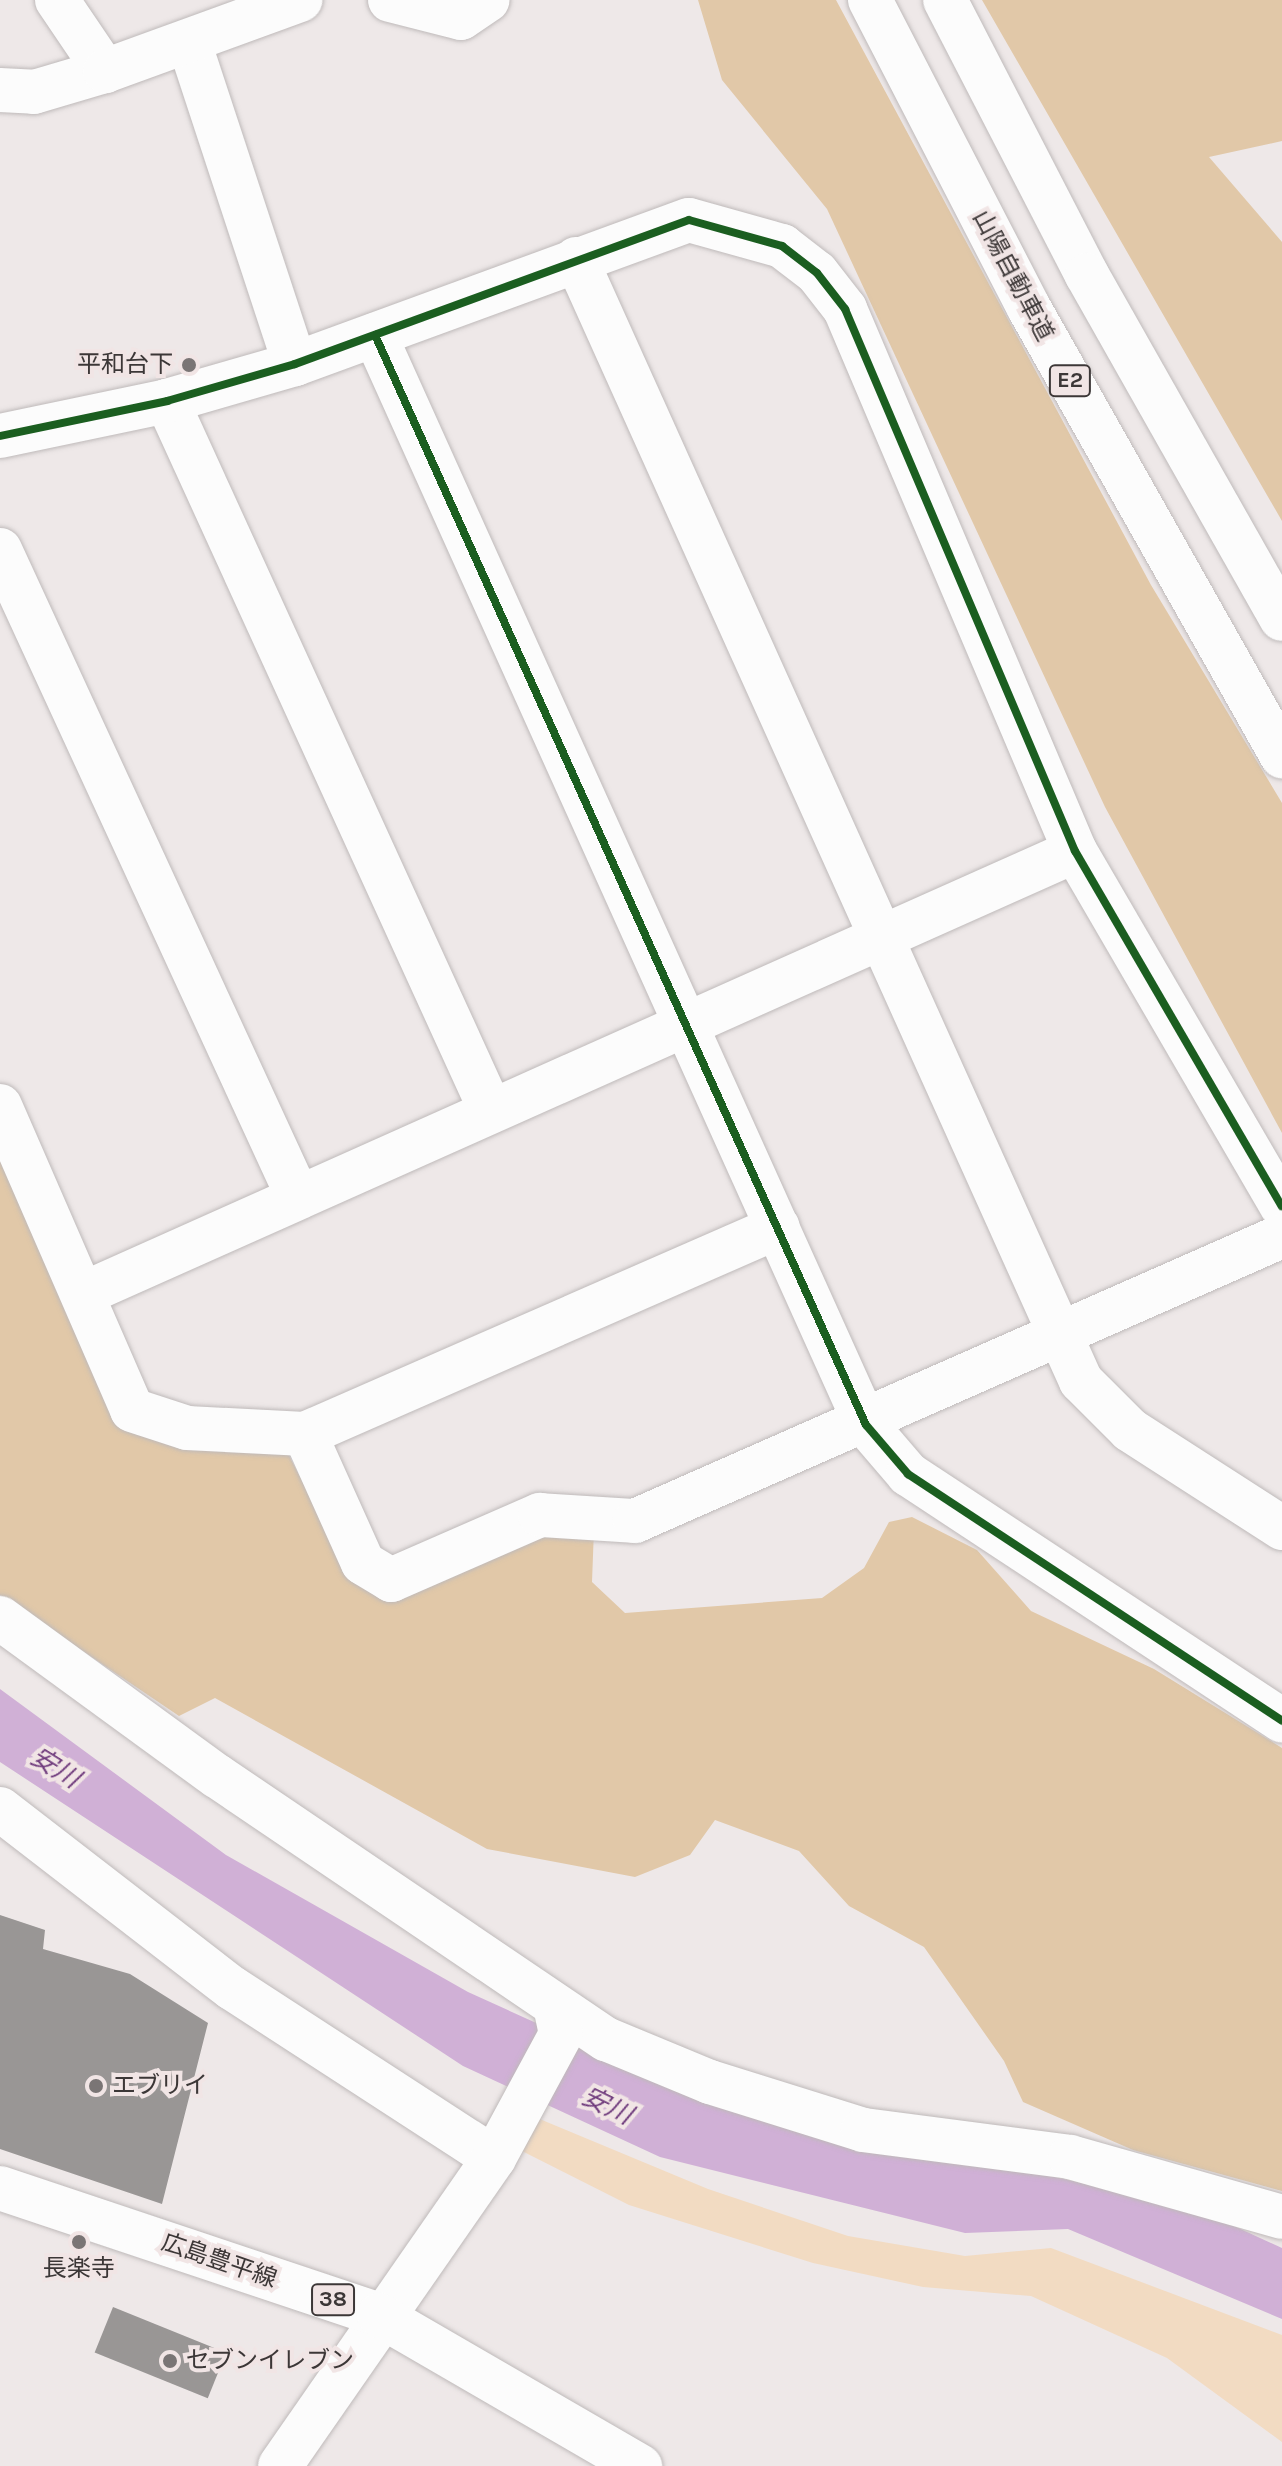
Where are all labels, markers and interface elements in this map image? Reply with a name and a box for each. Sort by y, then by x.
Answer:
street label: 山陽自動車道 [966,206,1060,346]
place label: 平和台下 [77,351,173,379]
marker: 平和台下 [180,356,198,374]
road number: E2 [1048,363,1092,399]
water label: 安川 [25,1741,85,1795]
place label: エブリイ [112,2072,208,2100]
marker: エブリイ [87,2077,105,2095]
water label: 安川 [577,2081,637,2131]
street label: 広島豊平線 [158,2228,280,2294]
marker: 長楽寺 [70,2233,88,2251]
place label: 長楽寺 [43,2255,115,2283]
road number: 38 [311,2282,355,2318]
place label: セブンイレブン [186,2347,354,2375]
marker: セブンイレブン [161,2352,179,2370]

